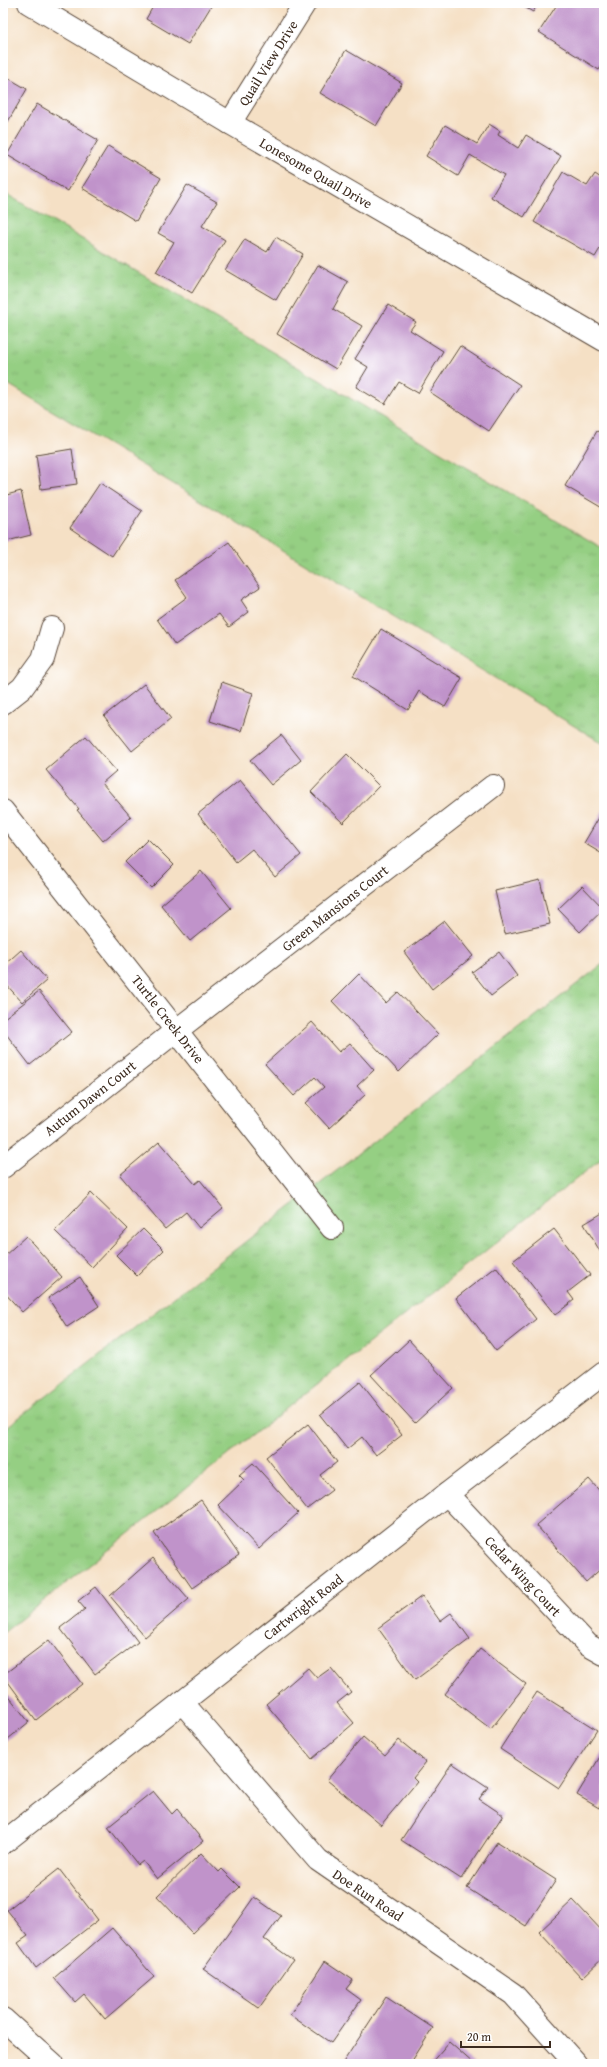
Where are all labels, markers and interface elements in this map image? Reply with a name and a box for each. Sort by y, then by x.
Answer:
street label: Quail View Drive [234,16,303,110]
street label: Lonesome Quail Drive [256,133,376,214]
street label: Green Mansions Court [278,860,392,956]
street label: Turtle Creek Drive [127,970,209,1068]
street label: Autum Dawn Court [40,1056,140,1140]
street label: Cedar Wing Court [480,1531,566,1621]
street label: Cartwright Road [259,1569,348,1645]
street label: Doe Run Road [329,1864,408,1926]
scale bar [461,2023,550,2049]
text: 20 m [467,2028,491,2045]

